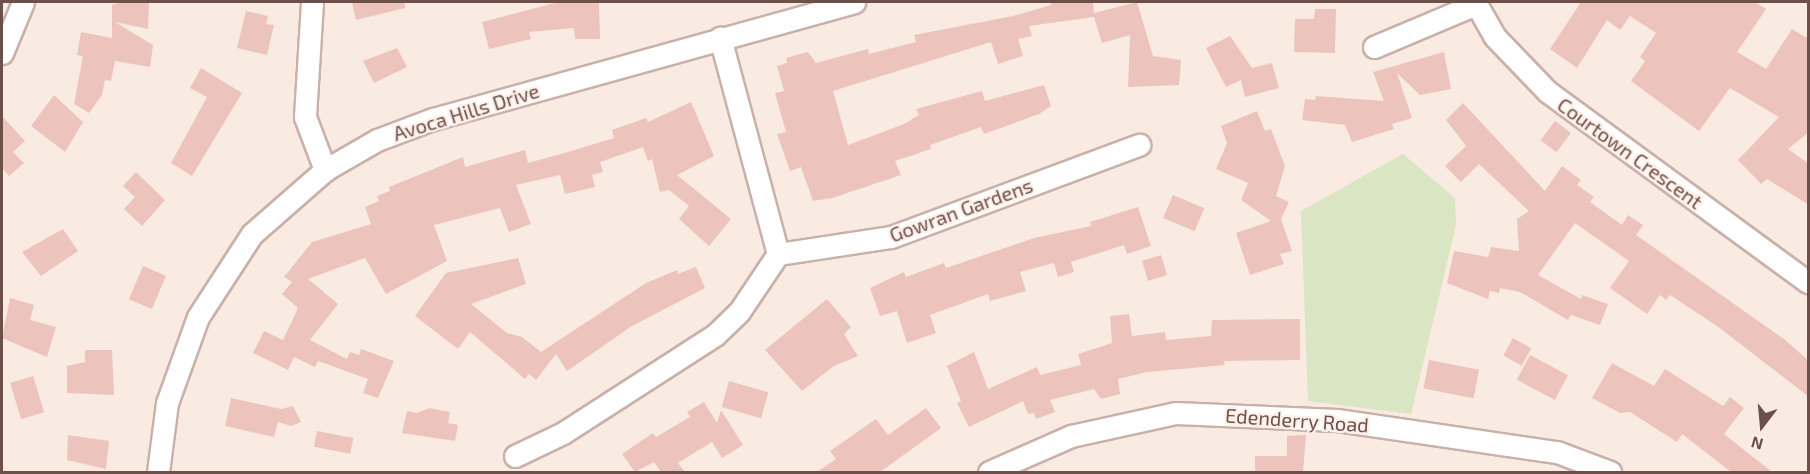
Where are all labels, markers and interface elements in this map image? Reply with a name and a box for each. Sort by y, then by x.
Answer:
street label: Avoca Hills Drive [390,78,542,146]
street label: Courtown Crescent [1553,92,1707,214]
street label: Gowran Gardens [886,173,1036,247]
north arrow [1732,396,1792,456]
street label: Edenderry Road [1224,403,1370,437]
text: N [1749,433,1765,455]

